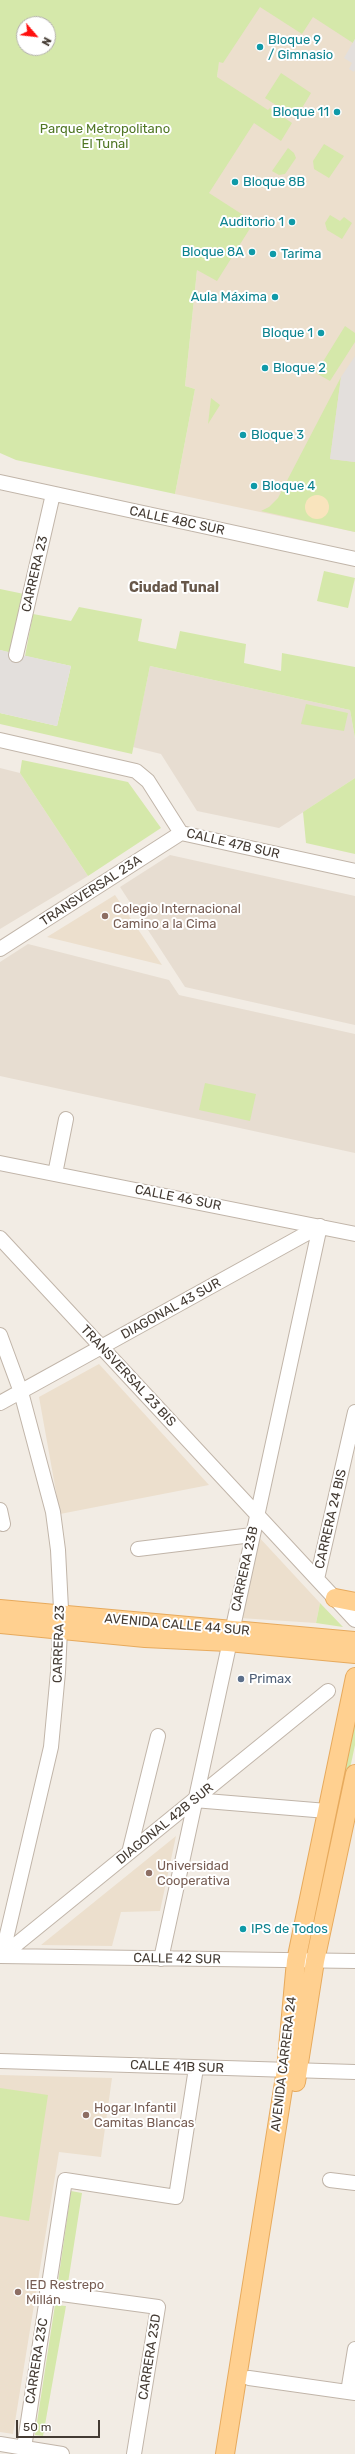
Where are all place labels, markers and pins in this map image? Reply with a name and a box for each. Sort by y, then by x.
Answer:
place label: Bloque 9 / Gimnasio [268,32,333,63]
marker: Bloque 9 / Gimnasio [255,42,265,52]
place label: Bloque 11 [273,104,329,120]
marker: Bloque 11 [332,107,342,117]
place label: Bloque 8B [243,174,305,190]
marker: Bloque 8B [230,177,240,187]
place label: Auditorio 1 [220,214,284,230]
marker: Auditorio 1 [287,217,297,227]
place label: Bloque 8A [182,244,244,260]
place label: Tarima [281,246,321,262]
marker: Bloque 8A [247,247,257,257]
marker: Tarima [268,249,278,259]
place label: Aula Máxima [191,289,267,305]
marker: Aula Máxima [270,292,280,302]
place label: Bloque 1 [262,325,313,341]
marker: Bloque 1 [316,328,326,338]
place label: Bloque 2 [273,360,326,376]
marker: Bloque 2 [260,363,270,373]
place label: Bloque 3 [251,427,304,443]
marker: Bloque 3 [238,430,248,440]
place label: Bloque 4 [262,478,315,494]
marker: Bloque 4 [249,481,259,491]
place label: Colegio Internacional Camino a la Cima [113,901,241,932]
marker: Colegio Internacional Camino a la Cima [100,911,110,921]
place label: Primax [249,1671,291,1687]
marker: Primax [236,1674,246,1684]
place label: Universidad Cooperativa [157,1858,230,1889]
marker: Universidad Cooperativa [144,1868,154,1878]
place label: IPS de Todos [251,1921,328,1937]
marker: IPS de Todos [238,1924,248,1934]
place label: Hogar Infantil Camitas Blancas [94,2100,194,2131]
marker: Hogar Infantil Camitas Blancas [81,2110,91,2120]
place label: IED Restrepo Millán [26,2277,104,2308]
marker: IED Restrepo Millán [13,2287,23,2297]

